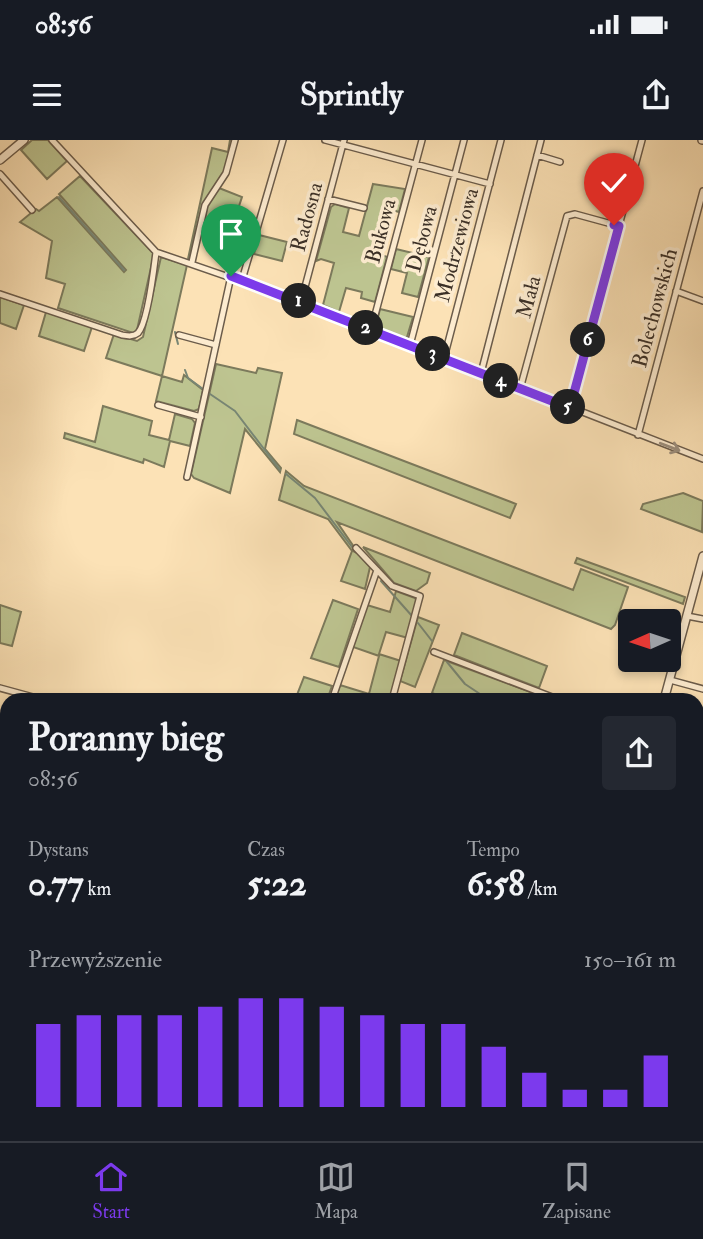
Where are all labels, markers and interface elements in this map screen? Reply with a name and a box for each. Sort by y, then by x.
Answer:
text: 08:56 [35,9,91,41]
text: Sprintly [300,75,403,115]
icon: menu [28,76,66,114]
icon: share [637,76,675,114]
pin [584,153,644,225]
icon: check [595,164,633,202]
street label: Radosna [285,179,329,255]
street label: Modrzewiowa [429,185,485,305]
street label: Bukowa [359,195,403,266]
street label: Dębowa [400,202,444,275]
pin [201,204,261,276]
icon: arrive [212,215,250,253]
street label: Bolechowskich [626,245,684,371]
street label: Mała [510,272,548,321]
pin: 1 [282,284,316,318]
text: 1 [295,288,302,312]
pin: 2 [348,310,384,346]
text: 2 [361,315,370,339]
pin: 6 [570,322,606,358]
text: 6 [583,327,592,351]
pin: 3 [416,336,450,372]
text: 3 [429,341,436,365]
pin: 4 [484,364,518,398]
text: 4 [495,368,506,392]
pin: 5 [550,390,586,424]
text: 5 [563,394,572,418]
one-way arrow [659,442,681,454]
north arrow [618,609,681,672]
map controls [618,609,681,672]
text: Poranny bieg [28,714,224,762]
button: share [602,716,676,790]
text: 08:56 [28,764,78,793]
text: Dystans [28,838,89,862]
text: Czas [247,838,285,862]
text: Tempo [467,838,520,862]
text: 0.77 [28,862,84,906]
text: 5:22 [247,862,307,906]
text: 6:58 [467,862,525,906]
text: km [84,877,111,901]
text: /km [525,877,557,901]
text: Przewyższenie [28,945,162,974]
text: 150–161 m [584,945,676,974]
tab: Start [92,1158,130,1224]
tab: Mapa [314,1158,358,1224]
tab: Zapisane [542,1158,611,1224]

